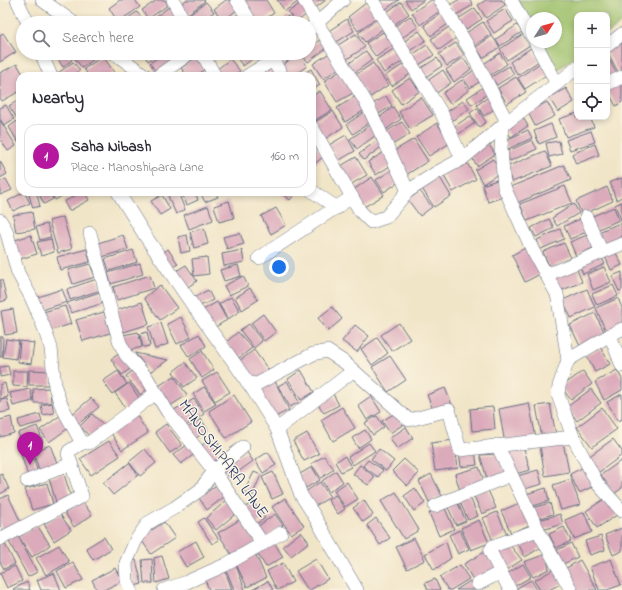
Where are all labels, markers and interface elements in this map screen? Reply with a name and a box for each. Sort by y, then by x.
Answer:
north arrow [526,12,562,48]
map controls [574,12,610,120]
button: + [574,12,610,48]
search box [16,16,316,60]
icon: search [30,27,52,49]
text: Search here [62,27,134,49]
button: − [574,48,610,84]
button: locate [574,84,610,120]
text: Nearby [32,86,84,111]
text: Saha Nibash [71,136,151,158]
text: 1 [44,147,48,166]
text: 160 m [270,147,299,166]
text: Place · Manoshipara Lane [71,158,203,177]
your location [269,257,289,277]
street label: MANOSHIPARA LANE [172,395,274,523]
pin: 1 [17,432,43,465]

